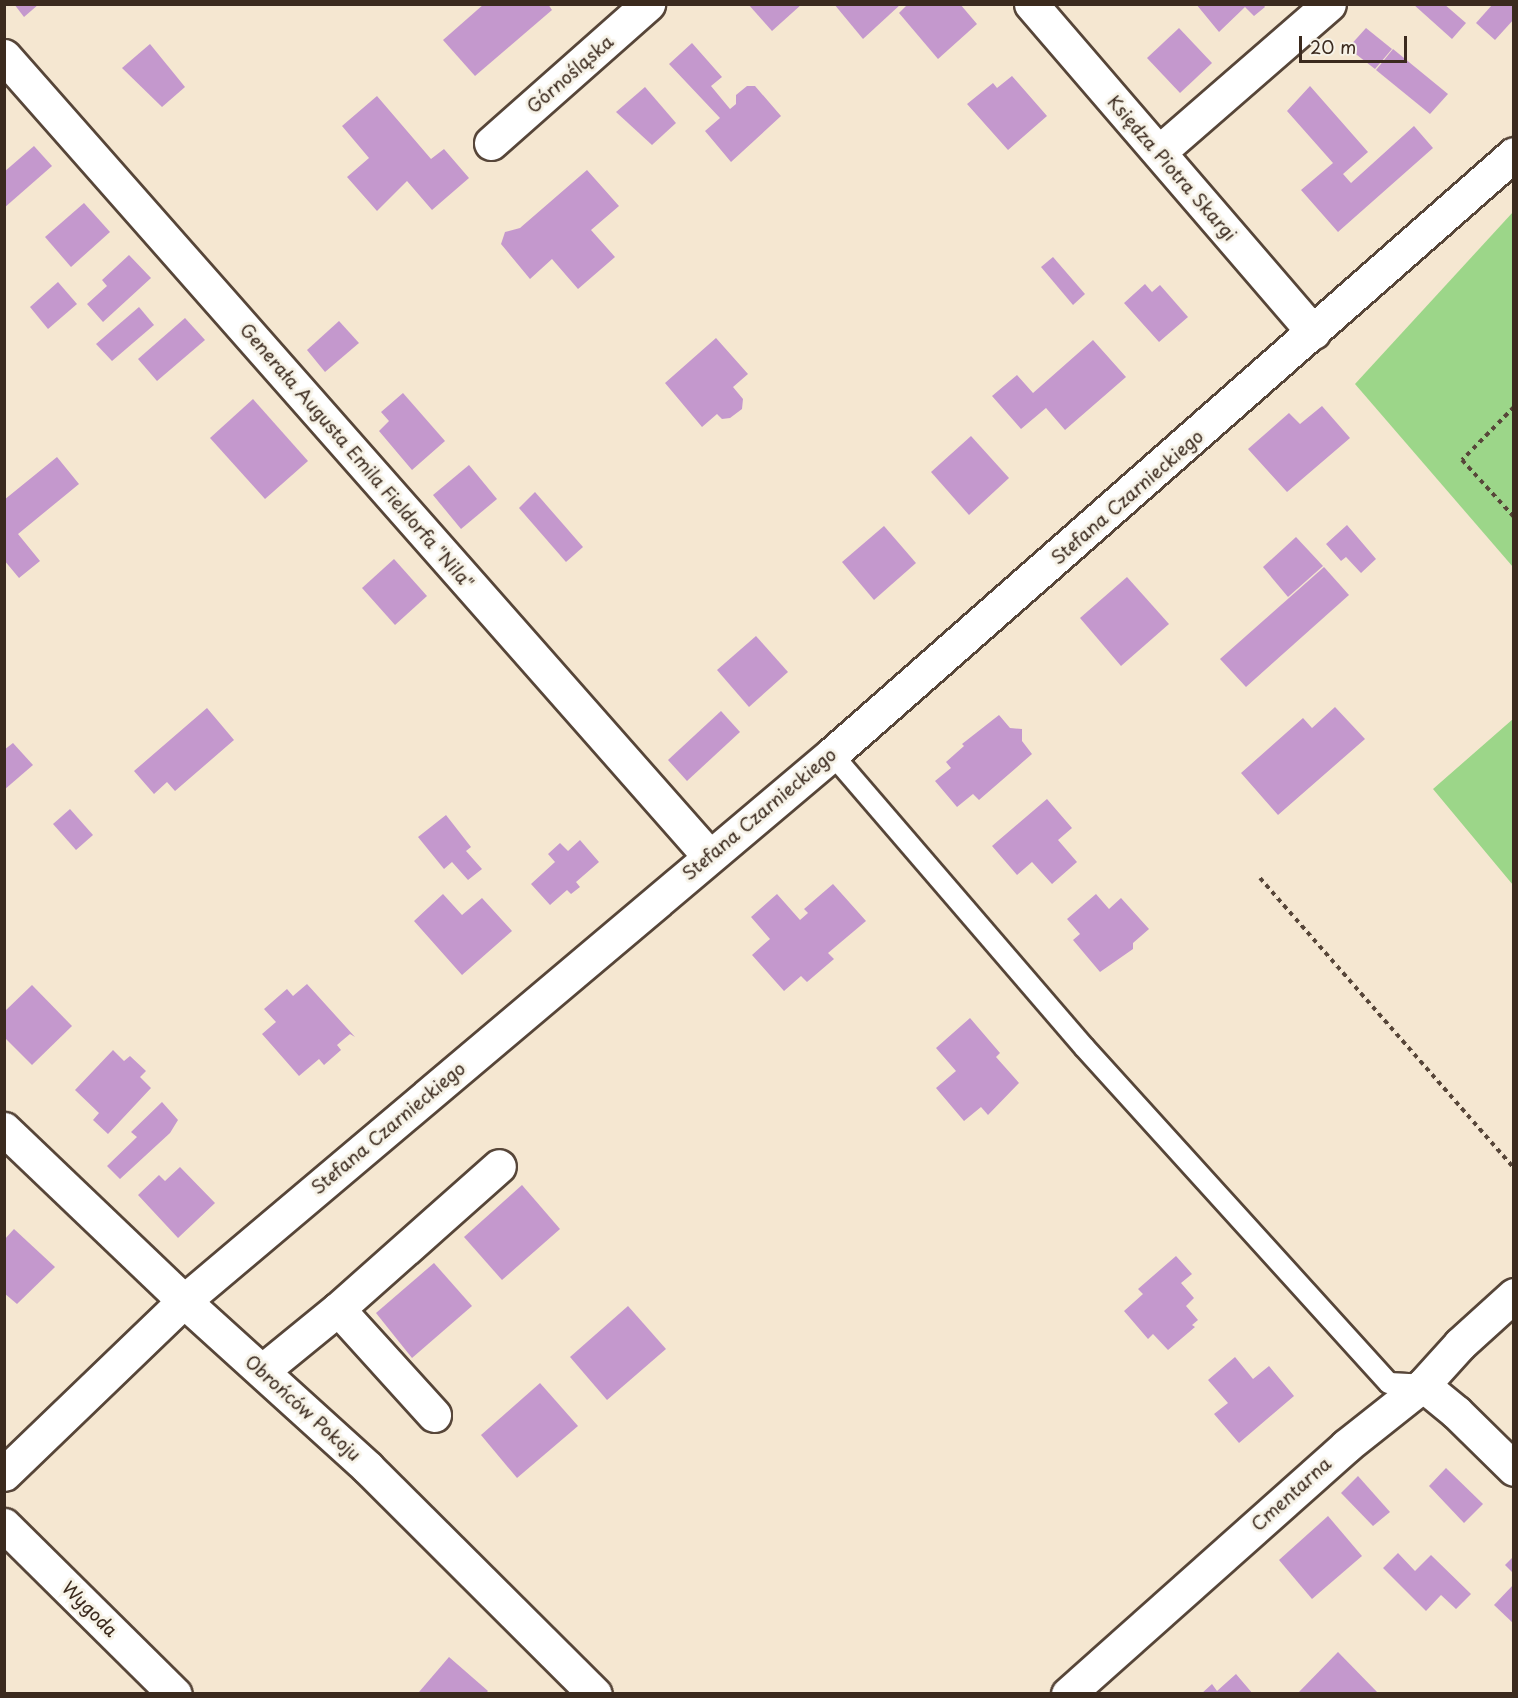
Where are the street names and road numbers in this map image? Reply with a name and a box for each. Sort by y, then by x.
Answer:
street label: Górnośląska [522,31,618,117]
street label: Księdza Piotra Skargi [1103,90,1241,246]
street label: Generała Augusta Emila Fieldorfa "Nila" [234,317,480,595]
street label: Stefana Czarnieckiego [1047,426,1207,568]
street label: Stefana Czarnieckiego [678,744,840,884]
street label: Stefana Czarnieckiego [307,1058,469,1198]
street label: Obrońców Pokoju [240,1350,366,1466]
street label: Cmentarna [1247,1453,1335,1535]
street label: Wygoda [58,1577,122,1641]

